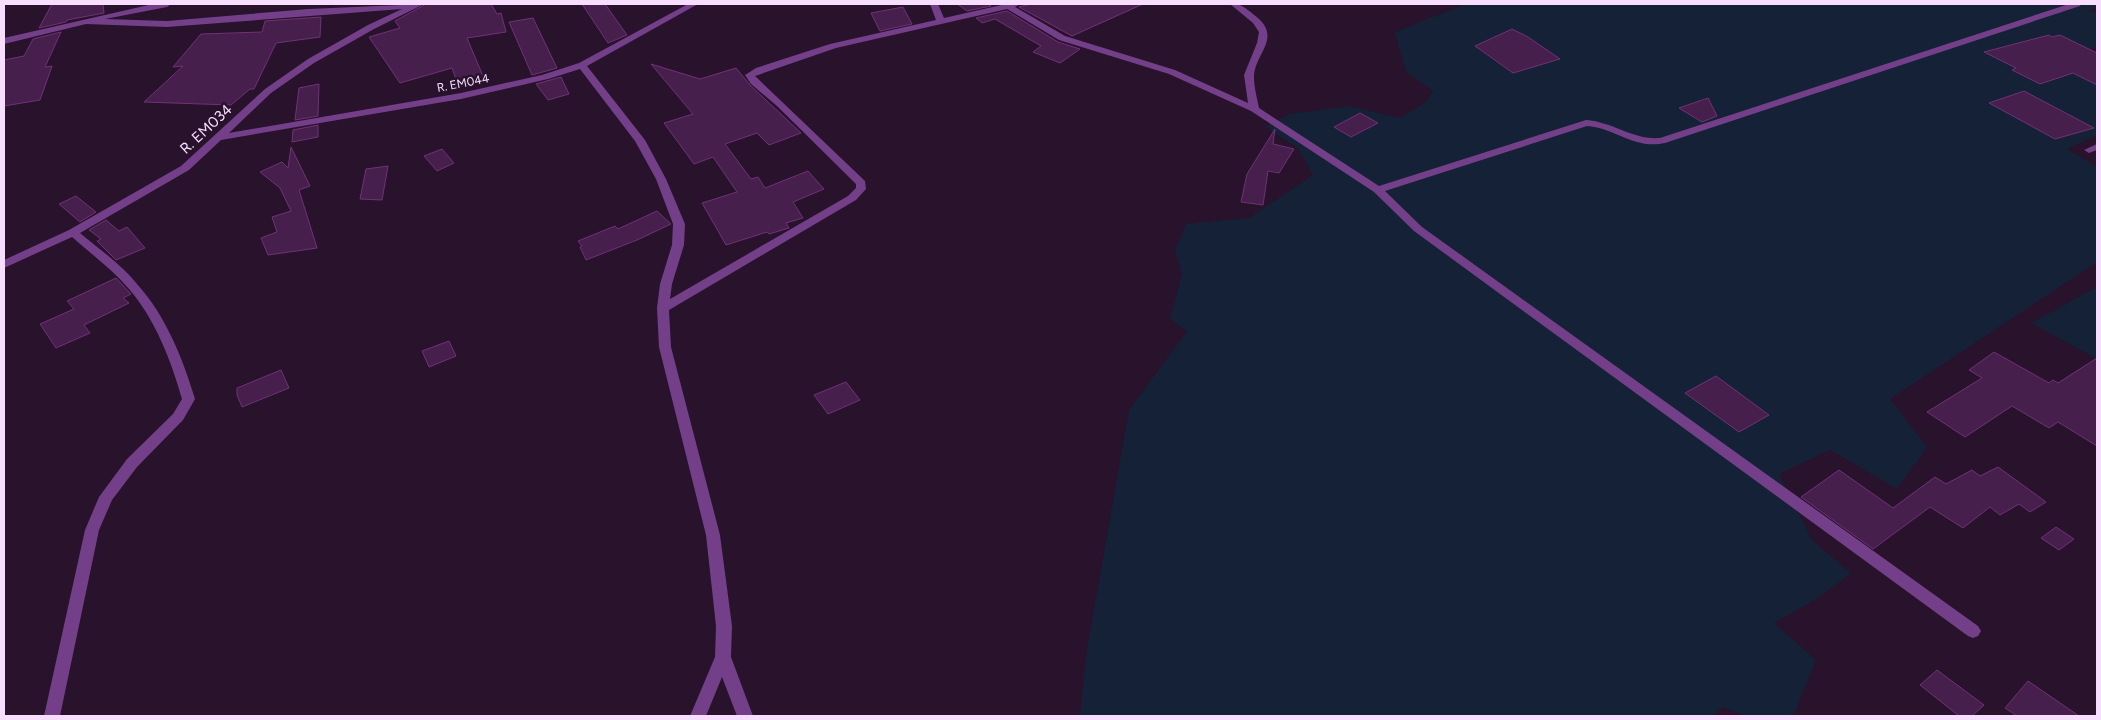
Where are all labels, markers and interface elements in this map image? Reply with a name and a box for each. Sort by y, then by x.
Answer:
street label: R. EM044 [436,71,491,95]
street label: R. EM034 [176,100,236,158]

